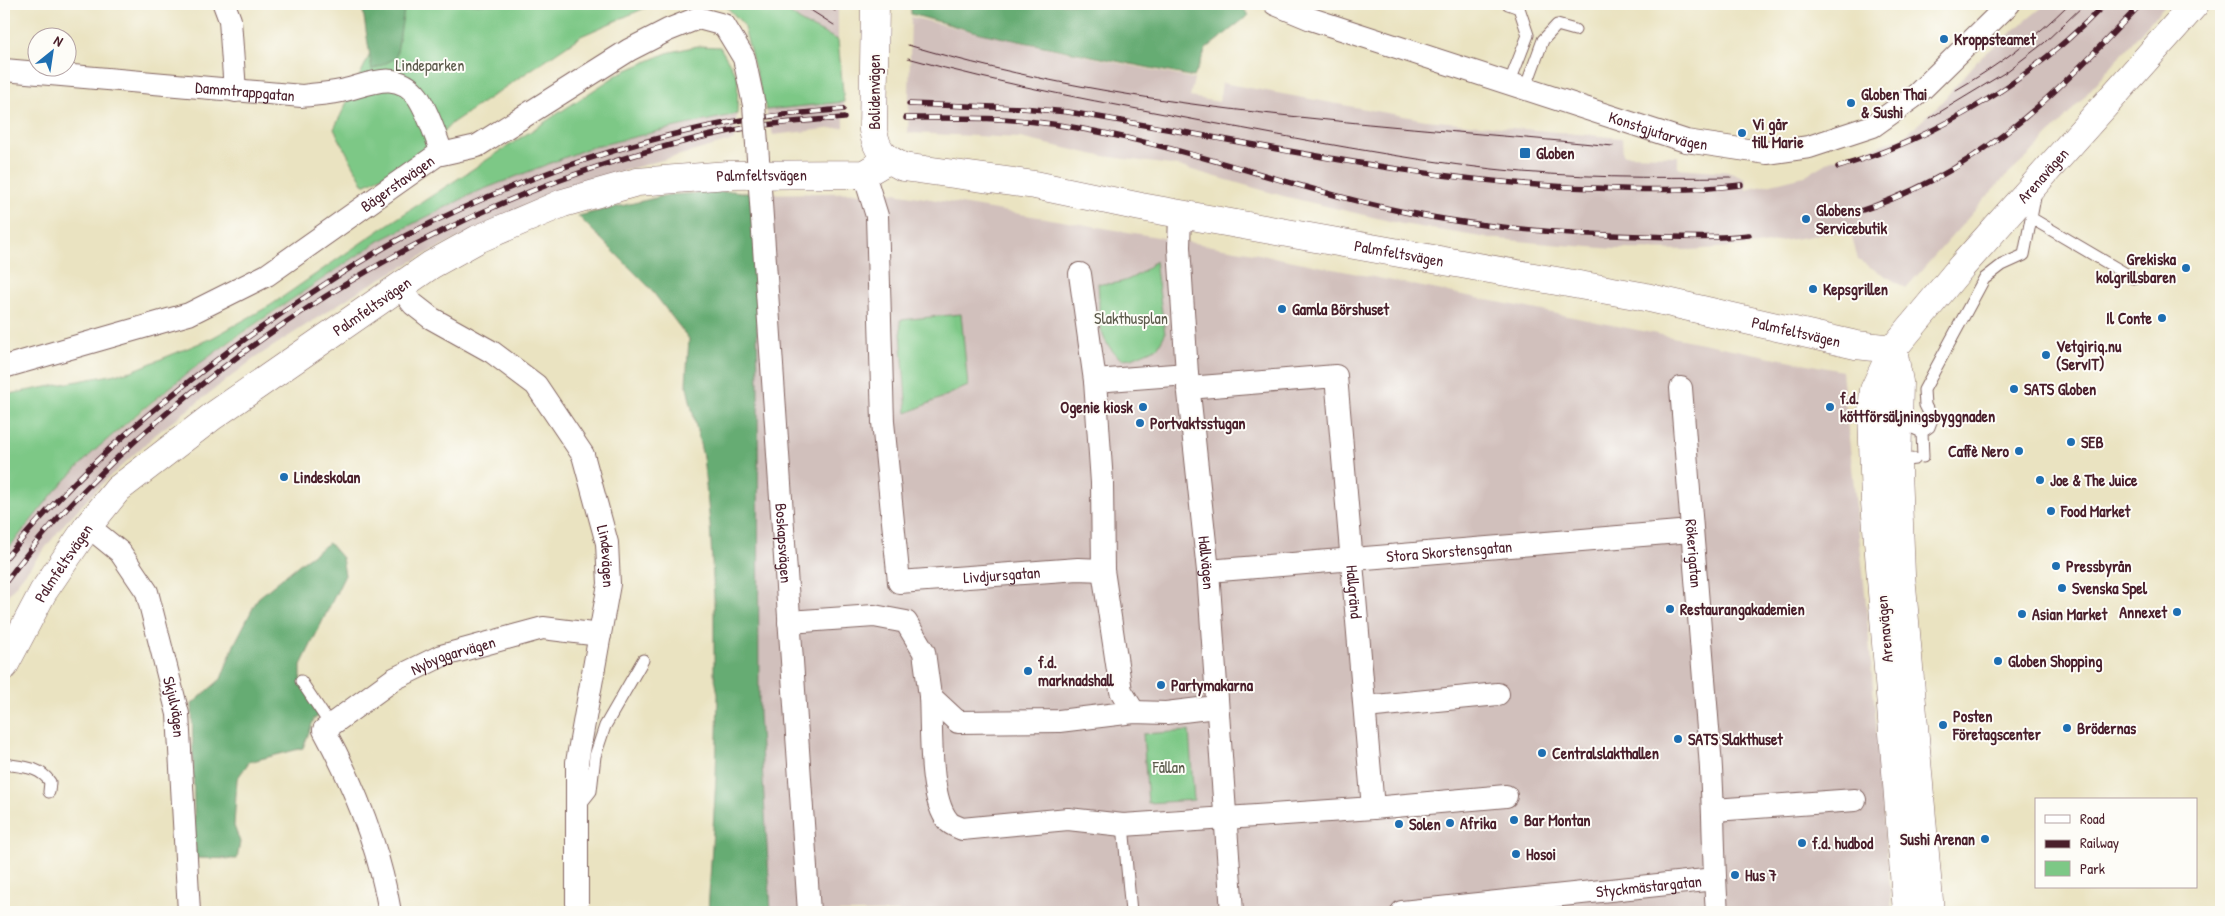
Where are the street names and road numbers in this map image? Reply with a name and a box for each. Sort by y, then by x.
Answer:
street label: Bolidenvägen [863,54,885,130]
street label: Dammtrappgatan [194,76,296,106]
street label: Konstgjutarvägen [1606,106,1709,155]
street label: Arenavägen [2012,143,2073,208]
street label: Bägerstavägen [356,149,438,217]
street label: Palmfeltsvägen [715,163,807,187]
street label: Palmfeltsvägen [1353,234,1446,272]
street label: Palmfeltsvägen [328,271,415,341]
street label: Palmfeltsvägen [1750,311,1843,352]
street label: Boskapsvägen [770,502,798,584]
street label: Rökerigatan [1680,518,1708,589]
street label: Palmfeltsvägen [29,519,98,606]
street label: Lindevägen [592,522,620,588]
street label: Hallvägen [1193,535,1220,590]
street label: Stora Skorstensgatan [1385,535,1513,567]
street label: Livdjursgatan [963,561,1041,588]
street label: Hallgränd [1341,564,1368,619]
street label: Arenavägen [1870,595,1898,663]
street label: Nybyggarvägen [407,631,498,680]
street label: Skjulvägen [158,674,190,738]
street label: Styckmästargatan [1595,869,1703,903]

